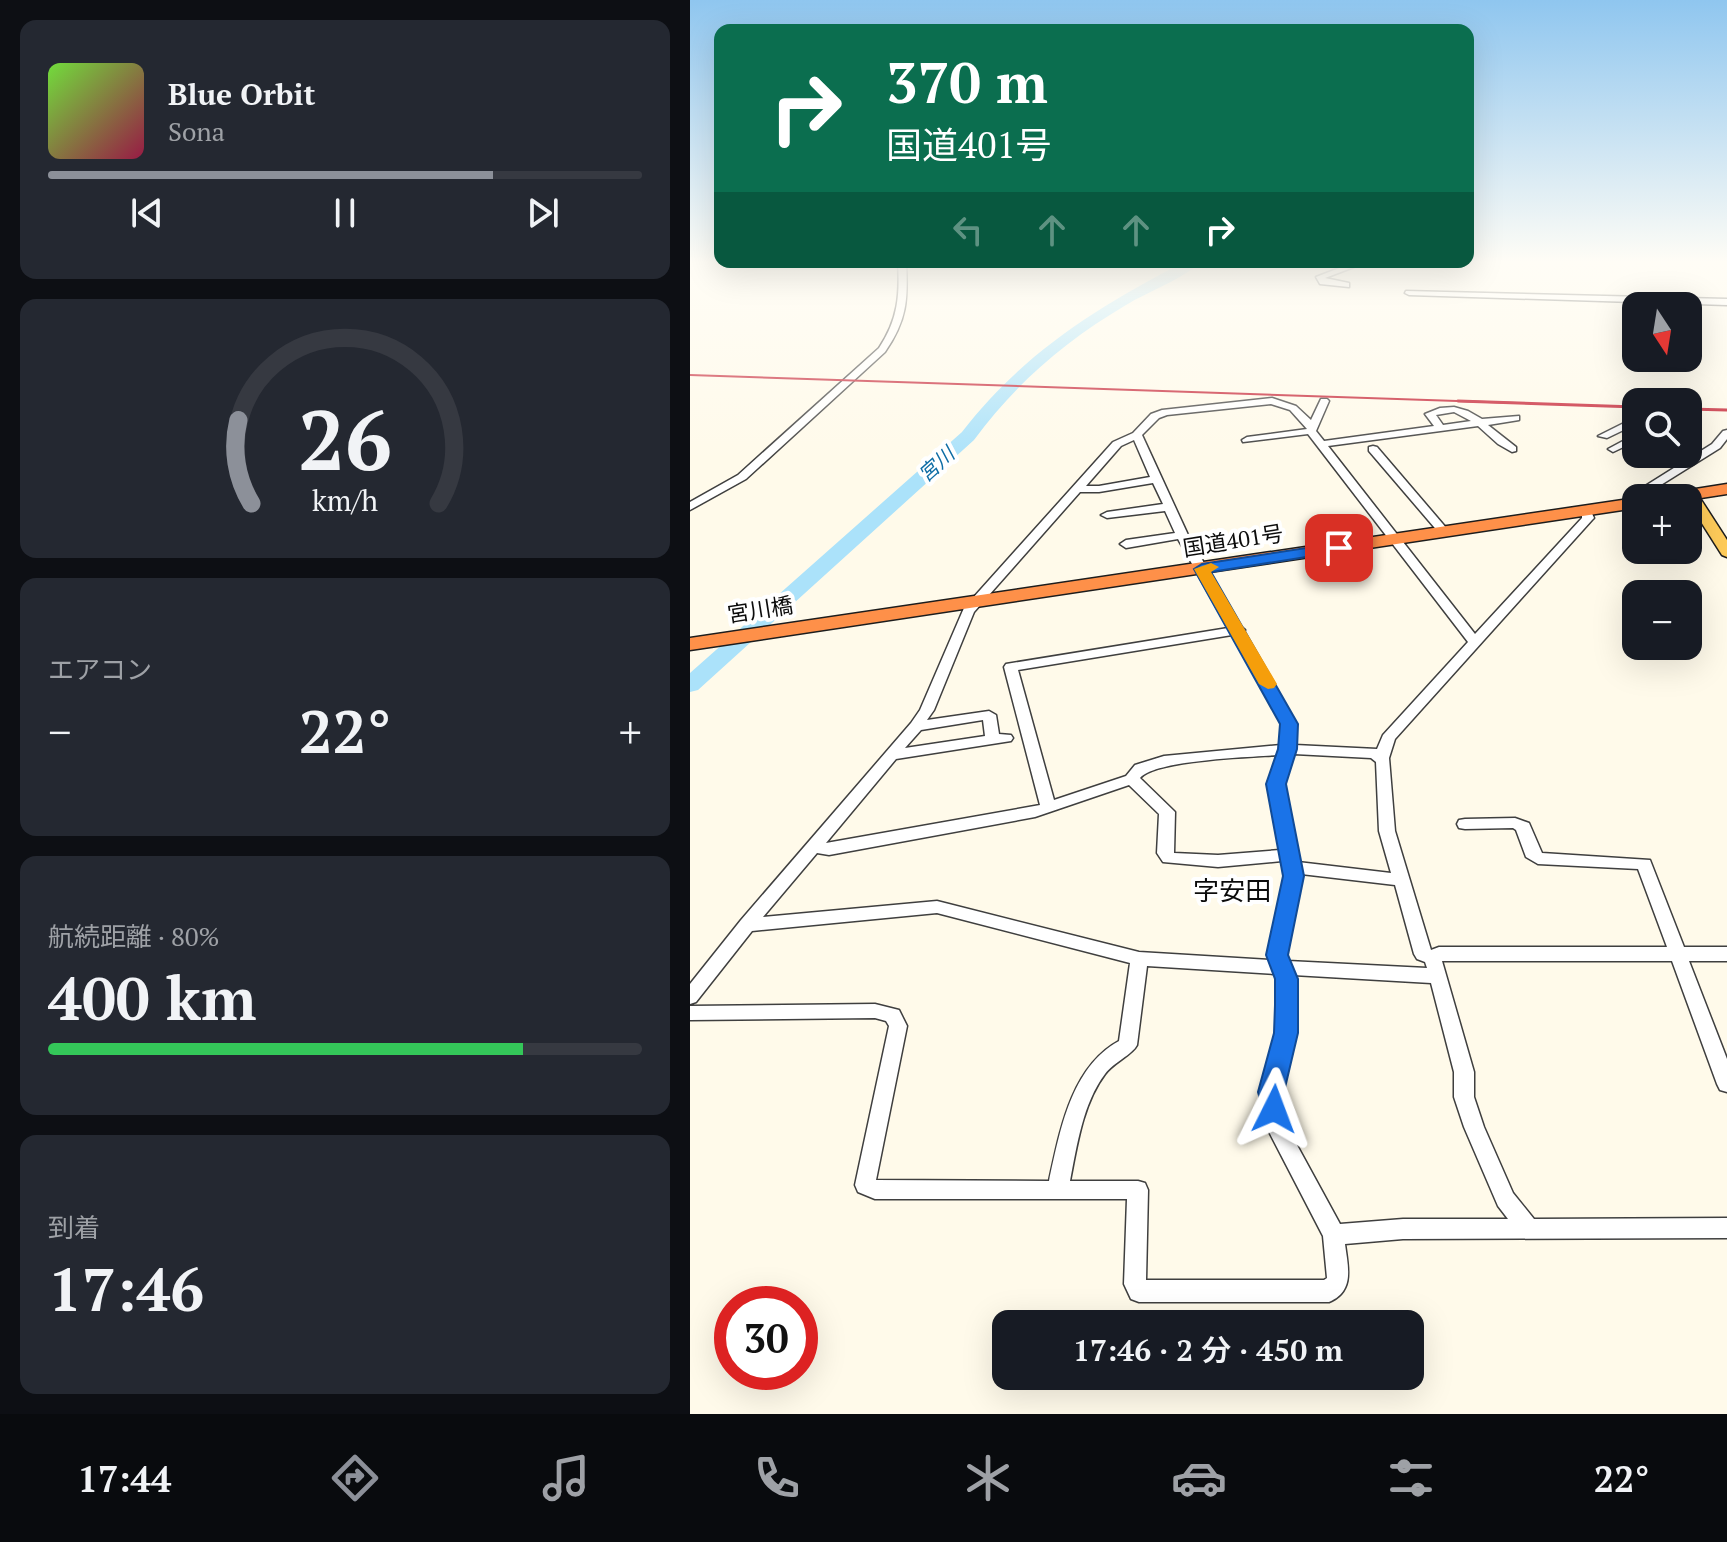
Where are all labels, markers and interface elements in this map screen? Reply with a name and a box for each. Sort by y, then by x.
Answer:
text: 370 m [886,45,1048,119]
icon: right [754,56,858,160]
text: Blue Orbit [168,74,315,114]
text: Sona [168,114,225,148]
text: 国道401号 [886,121,1052,168]
icon: previous [125,191,169,235]
icon: pause [323,191,367,235]
icon: next [521,191,565,235]
icon: left [946,208,990,252]
icon: ahead [1030,208,1074,252]
icon: ahead [1114,208,1158,252]
icon: right [1198,208,1242,252]
north arrow [1622,292,1702,372]
map controls [1622,292,1702,660]
text: 26 [298,384,392,494]
button: search [1622,388,1702,468]
water label: 宮川 [912,439,961,487]
text: km/h [312,481,378,519]
button: + [1622,484,1702,564]
pin [1305,514,1373,582]
street label: 国道401号 [1181,518,1285,562]
icon: arrive [1317,526,1361,570]
button: − [1622,580,1702,660]
street label: 宮川橋 [725,590,795,628]
text: エアコン [48,652,152,686]
text: 22° [299,691,391,770]
text: − [48,702,71,761]
text: + [619,702,642,761]
district label: 字安田 [1193,873,1271,907]
text: 航続距離 · 80% [48,919,220,953]
text: 400 km [48,958,256,1037]
position arrow [1232,1067,1316,1151]
text: 到着 [48,1210,100,1244]
text: 17:46 [48,1249,204,1328]
speed limit sign: 30 [714,1286,818,1390]
text: 17:46 · 2 分 · 450 m [1073,1330,1343,1370]
icon: directions [327,1450,383,1506]
icon: music [538,1450,594,1506]
icon: phone [749,1450,805,1506]
icon: climate [960,1450,1016,1506]
icon: car [1171,1450,1227,1506]
icon: filters [1383,1450,1439,1506]
text: 17:44 [78,1455,171,1502]
text: 22° [1594,1455,1649,1502]

